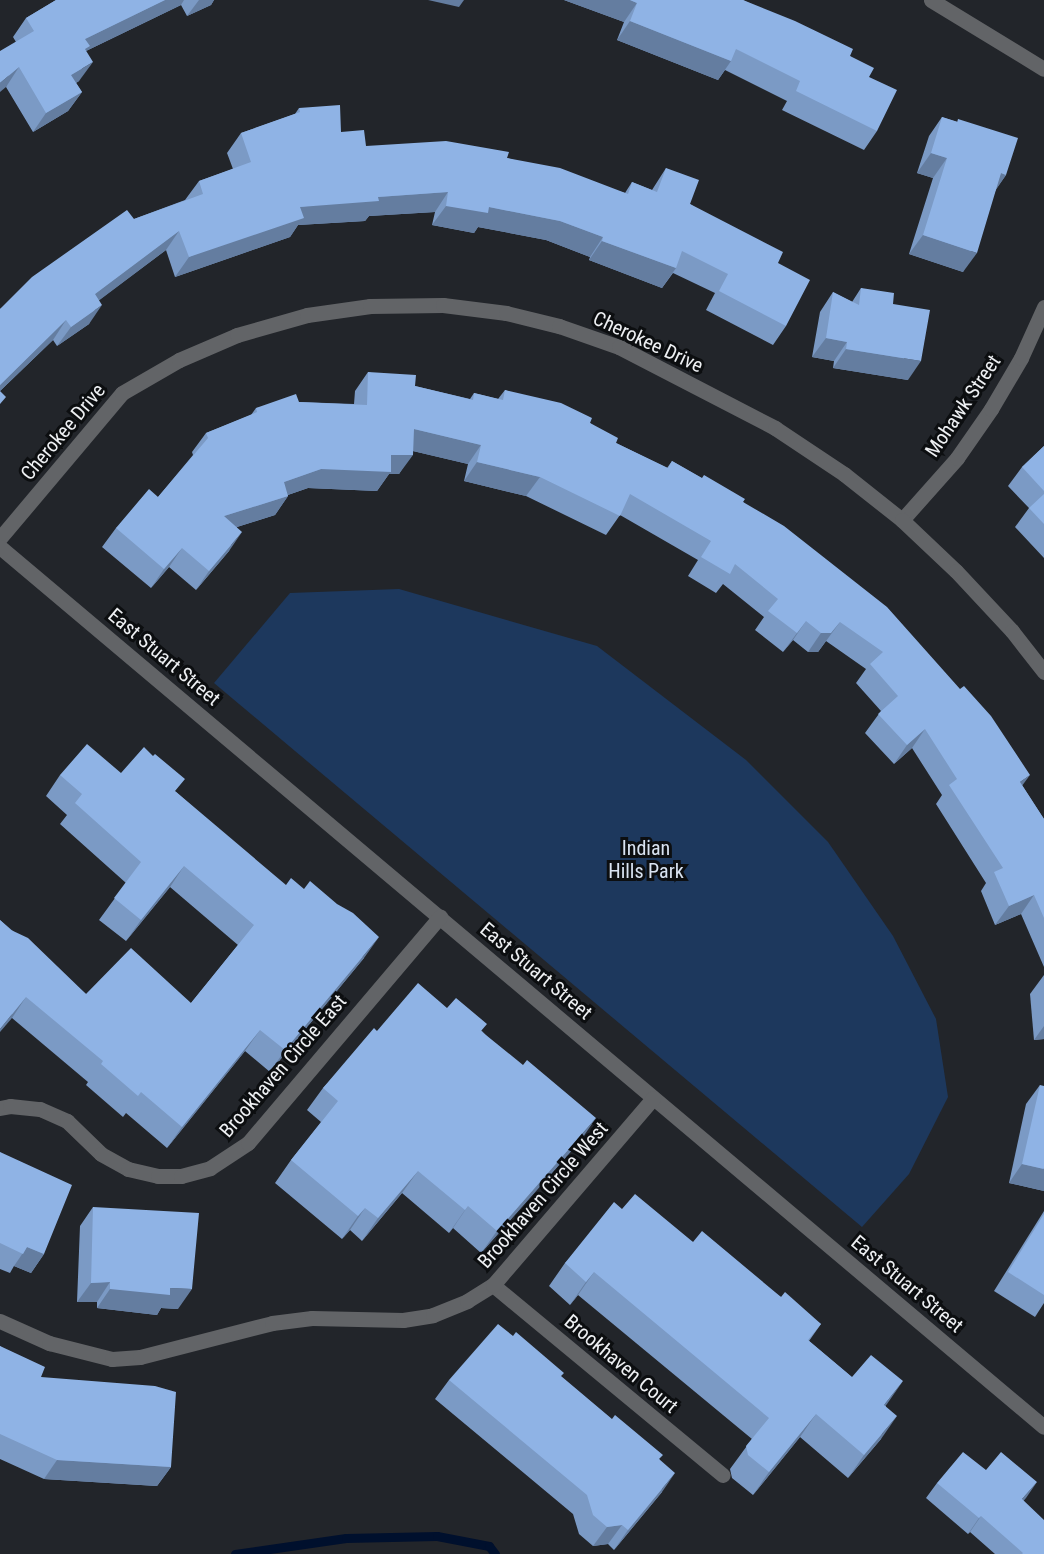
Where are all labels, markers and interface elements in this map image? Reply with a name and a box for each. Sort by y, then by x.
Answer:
street label: Cherokee Drive [589,306,707,378]
street label: Mohawk Street [920,350,1006,462]
street label: Cherokee Drive [16,379,110,485]
street label: East Stuart Street [103,603,225,711]
park label: Indian Hills Park [608,837,684,884]
street label: East Stuart Street [475,917,597,1025]
street label: Brookhaven Circle East [214,990,352,1142]
street label: Brookhaven Circle West [473,1117,613,1273]
street label: East Stuart Street [846,1230,968,1338]
street label: Brookhaven Court [559,1310,683,1418]

